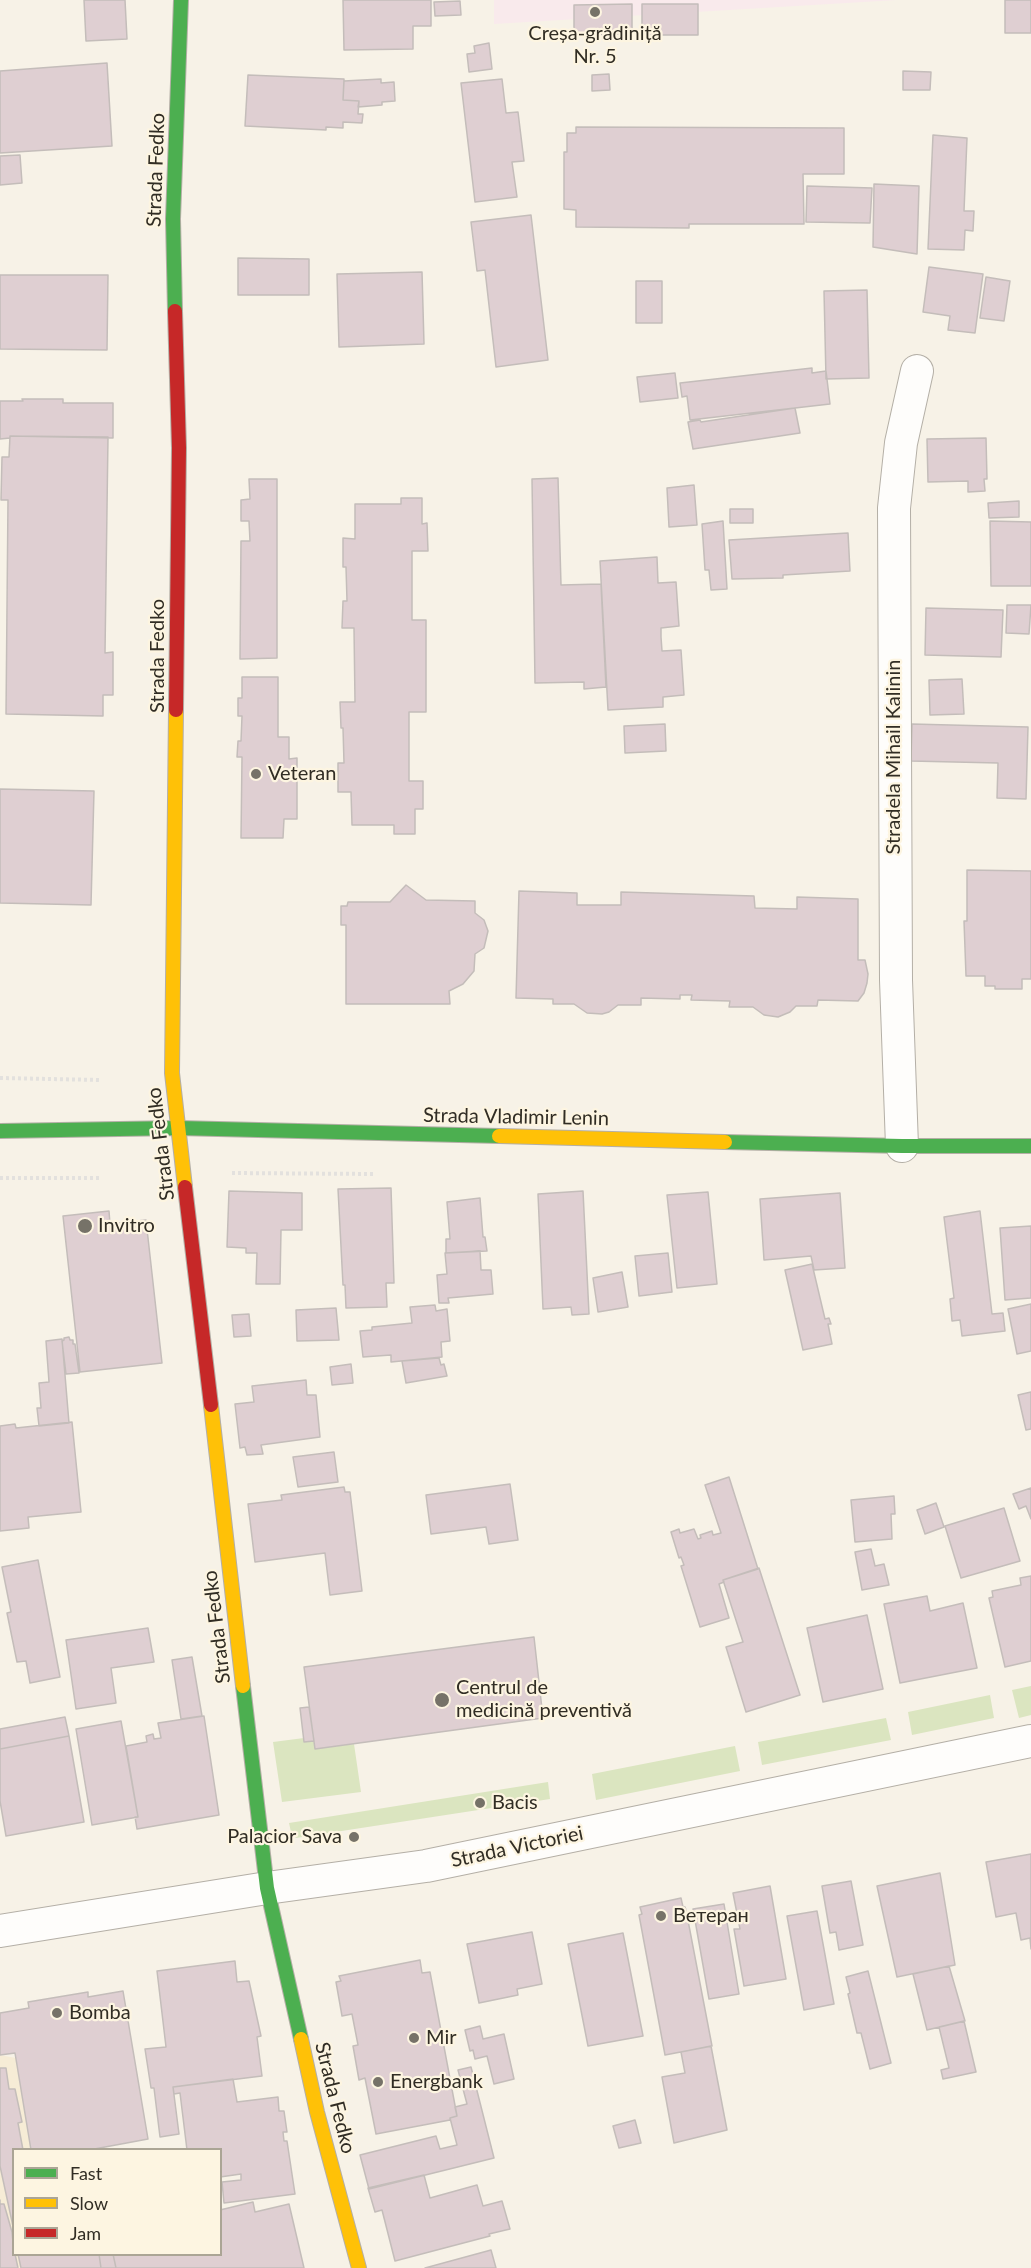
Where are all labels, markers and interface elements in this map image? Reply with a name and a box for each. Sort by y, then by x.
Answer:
marker: Creșa-grădiniță Nr. 5 [588,5,602,19]
place label: Creșa-grădiniță Nr. 5 [528,22,662,69]
street label: Strada Fedko [142,113,170,227]
street label: Strada Fedko [146,599,170,713]
street label: Stradela Mihail Kalinin [882,660,906,854]
place label: Veteran [268,762,336,786]
marker: Veteran [249,767,263,781]
street label: Strada Fedko [142,1086,180,1202]
street label: Strada Vladimir Lenin [423,1103,609,1131]
place label: Invitro [98,1214,155,1238]
marker: Invitro [76,1217,94,1235]
street label: Strada Fedko [198,1569,236,1685]
place label: Centrul de medicină preventivă [456,1676,632,1723]
marker: Centrul de medicină preventivă [433,1691,451,1709]
place label: Bacis [492,1791,538,1815]
marker: Bacis [473,1796,487,1810]
street label: Strada Victoriei [449,1821,585,1873]
place label: Palacior Sava [227,1825,342,1849]
marker: Palacior Sava [347,1830,361,1844]
place label: Ветеран [673,1904,749,1928]
marker: Ветеран [654,1909,668,1923]
place label: Bomba [69,2001,131,2025]
marker: Bomba [50,2006,64,2020]
place label: Mir [426,2026,456,2050]
marker: Mir [407,2031,421,2045]
street label: Strada Fedko [310,2040,360,2156]
place label: Energbank [390,2070,483,2094]
marker: Energbank [371,2075,385,2089]
legend [12,2148,222,2256]
text: Fast [70,2162,102,2184]
text: Slow [70,2192,108,2214]
text: Jam [70,2222,101,2244]

